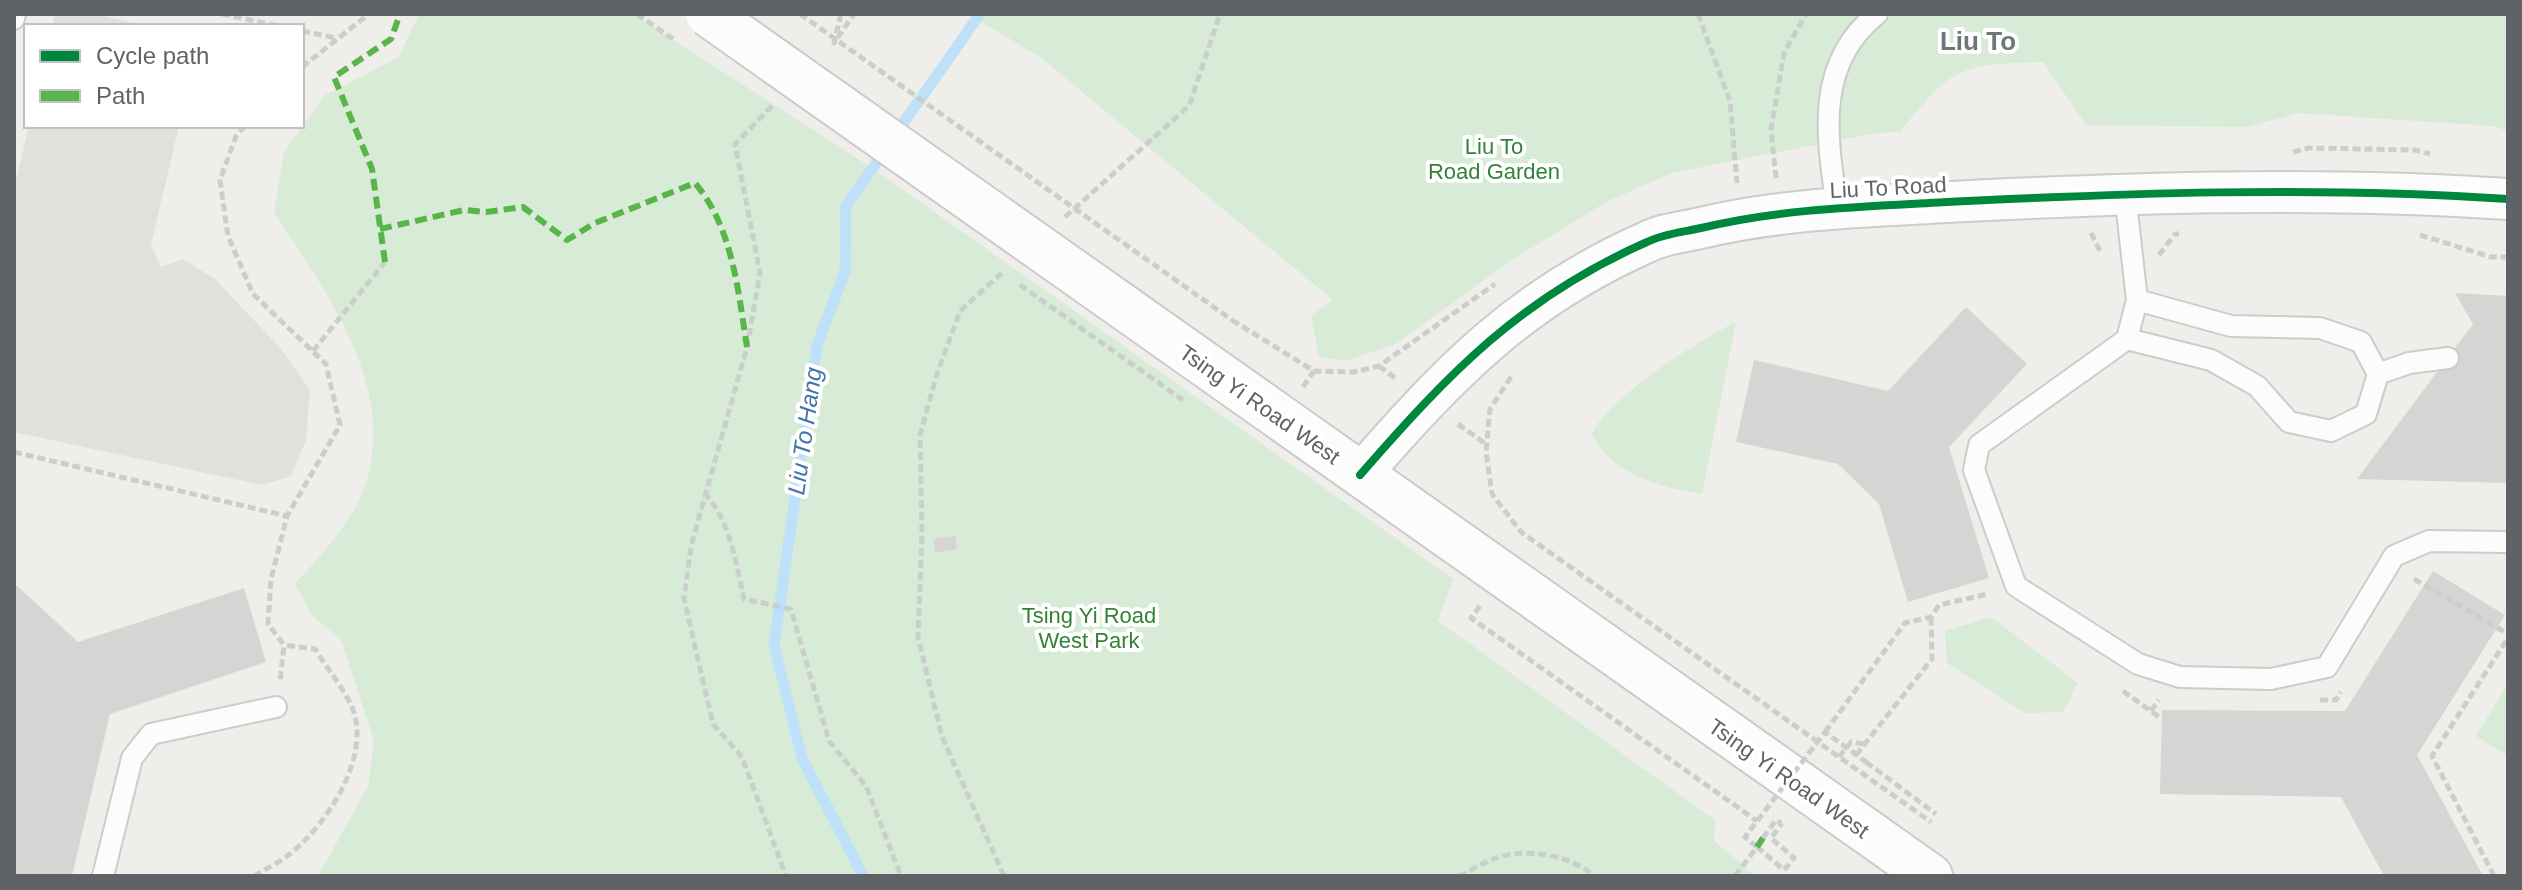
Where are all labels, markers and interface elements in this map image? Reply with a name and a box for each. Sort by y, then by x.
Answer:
legend [24,24,304,128]
district label: Liu To [1940,26,2016,56]
text: Cycle path [96,42,209,69]
text: Path [96,82,145,109]
park label: Liu To Road Garden [1428,134,1560,184]
street label: Liu To Road [1829,172,1947,203]
street label: Tsing Yi Road West [1175,340,1345,469]
water label: Liu To Hang [782,365,827,496]
park label: Tsing Yi Road West Park [1022,603,1156,653]
street label: Tsing Yi Road West [1704,714,1874,843]

